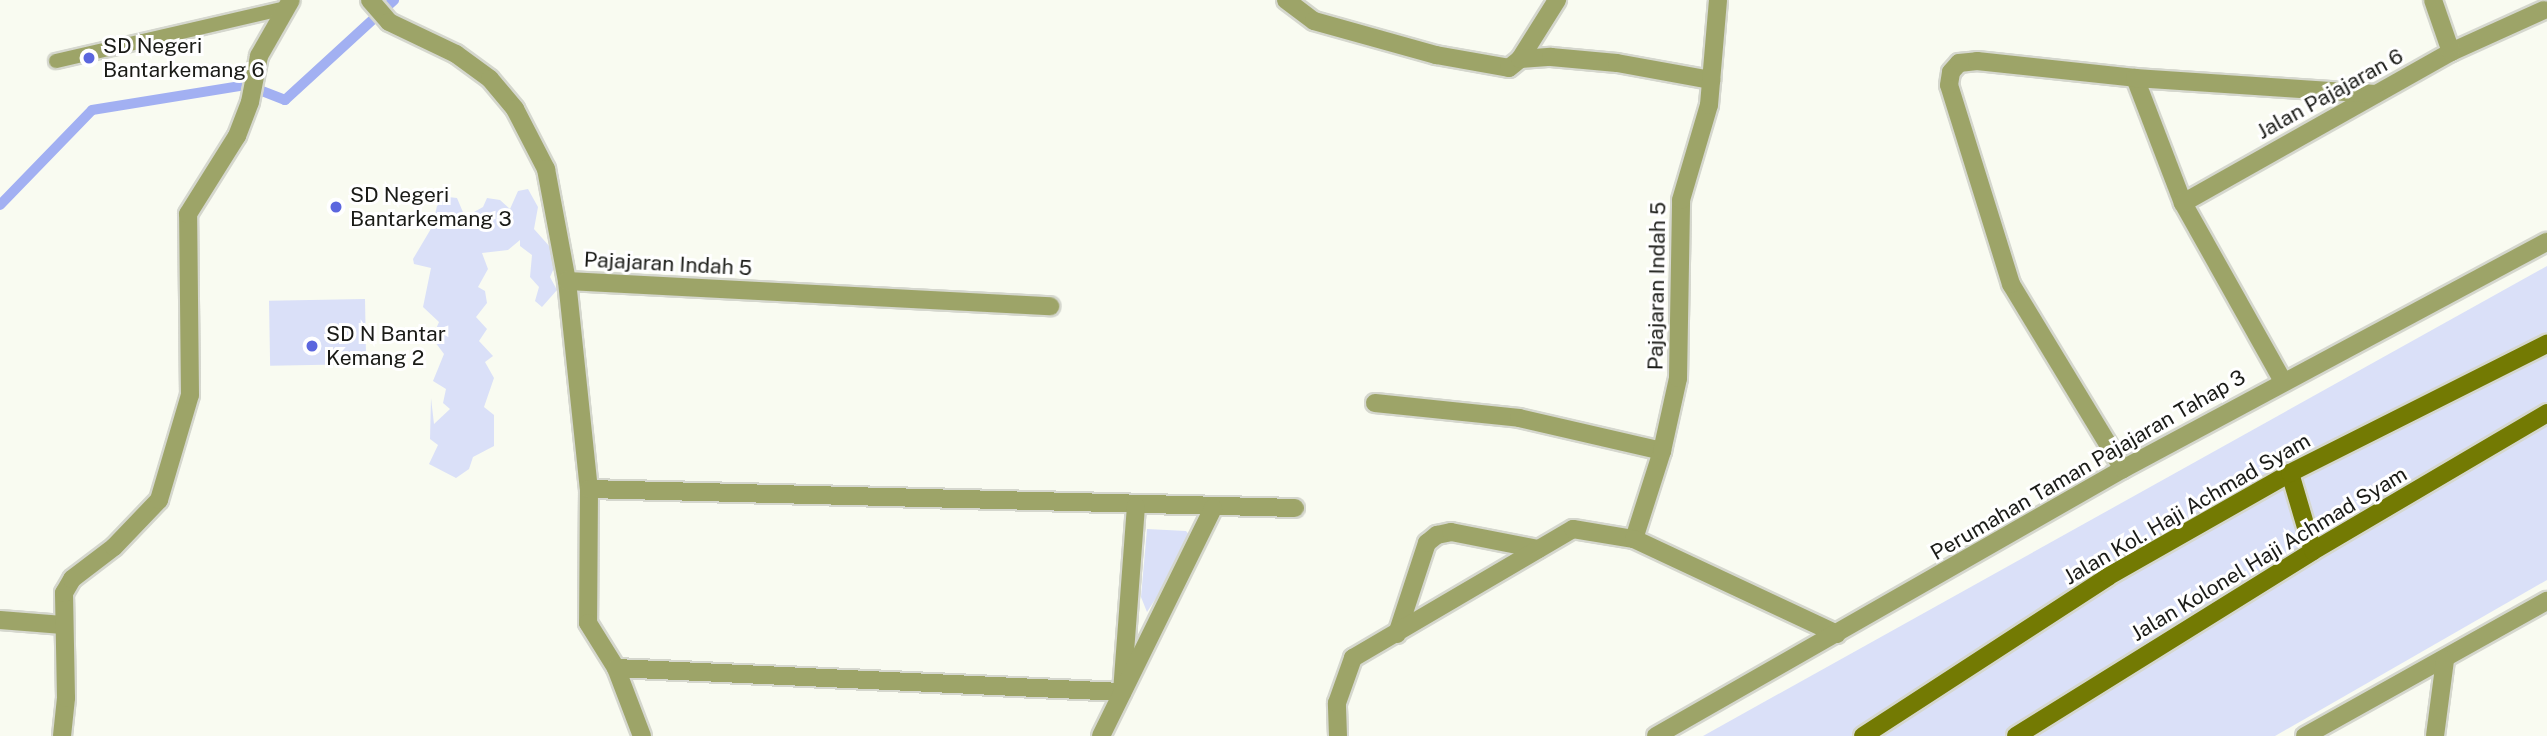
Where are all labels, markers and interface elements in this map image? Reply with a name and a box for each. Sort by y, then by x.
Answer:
place label: SD Negeri Bantarkemang 6 [103,33,265,83]
street label: Jalan Pajajaran 6 [2252,43,2408,145]
marker: SD Negeri Bantarkemang 6 [81,50,97,66]
place label: SD Negeri Bantarkemang 3 [350,182,512,232]
marker: SD Negeri Bantarkemang 3 [328,199,344,215]
street label: Pajajaran Indah 5 [1643,202,1671,370]
street label: Pajajaran Indah 5 [583,247,753,281]
place label: SD N Bantar Kemang 2 [326,321,446,371]
marker: SD N Bantar Kemang 2 [304,338,320,354]
street label: Perumahan Taman Pajajaran Tahap 3 [1926,364,2250,566]
street label: Jalan Kol. Haji Achmad Syam [2059,428,2315,590]
street label: Jalan Kolonel Haji Achmad Syam [2126,461,2412,647]

